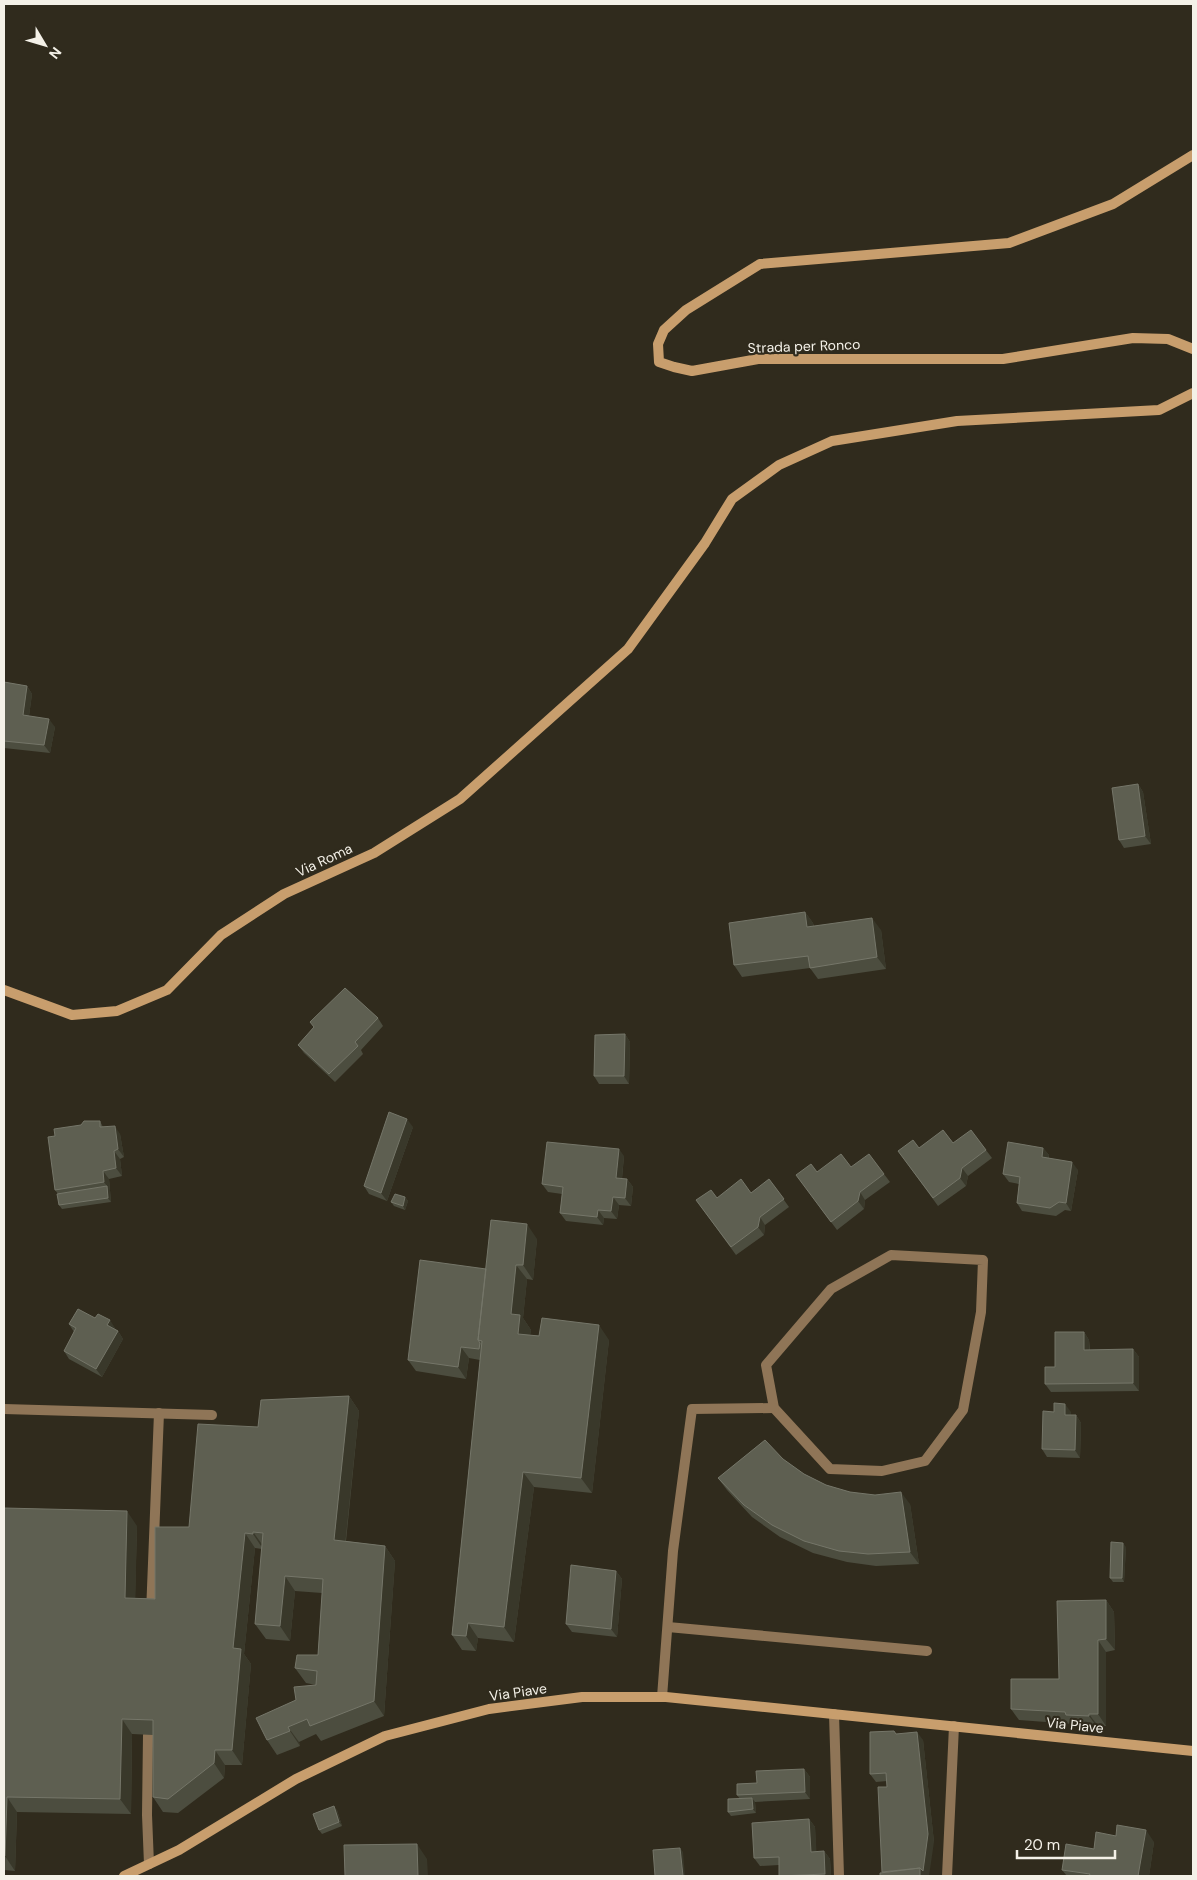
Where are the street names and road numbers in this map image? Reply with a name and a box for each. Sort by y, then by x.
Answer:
street label: Strada per Ronco [747,335,861,357]
street label: Via Roma [293,839,355,881]
street label: Via Piave [488,1679,548,1705]
street label: Via Piave [1045,1713,1105,1737]

